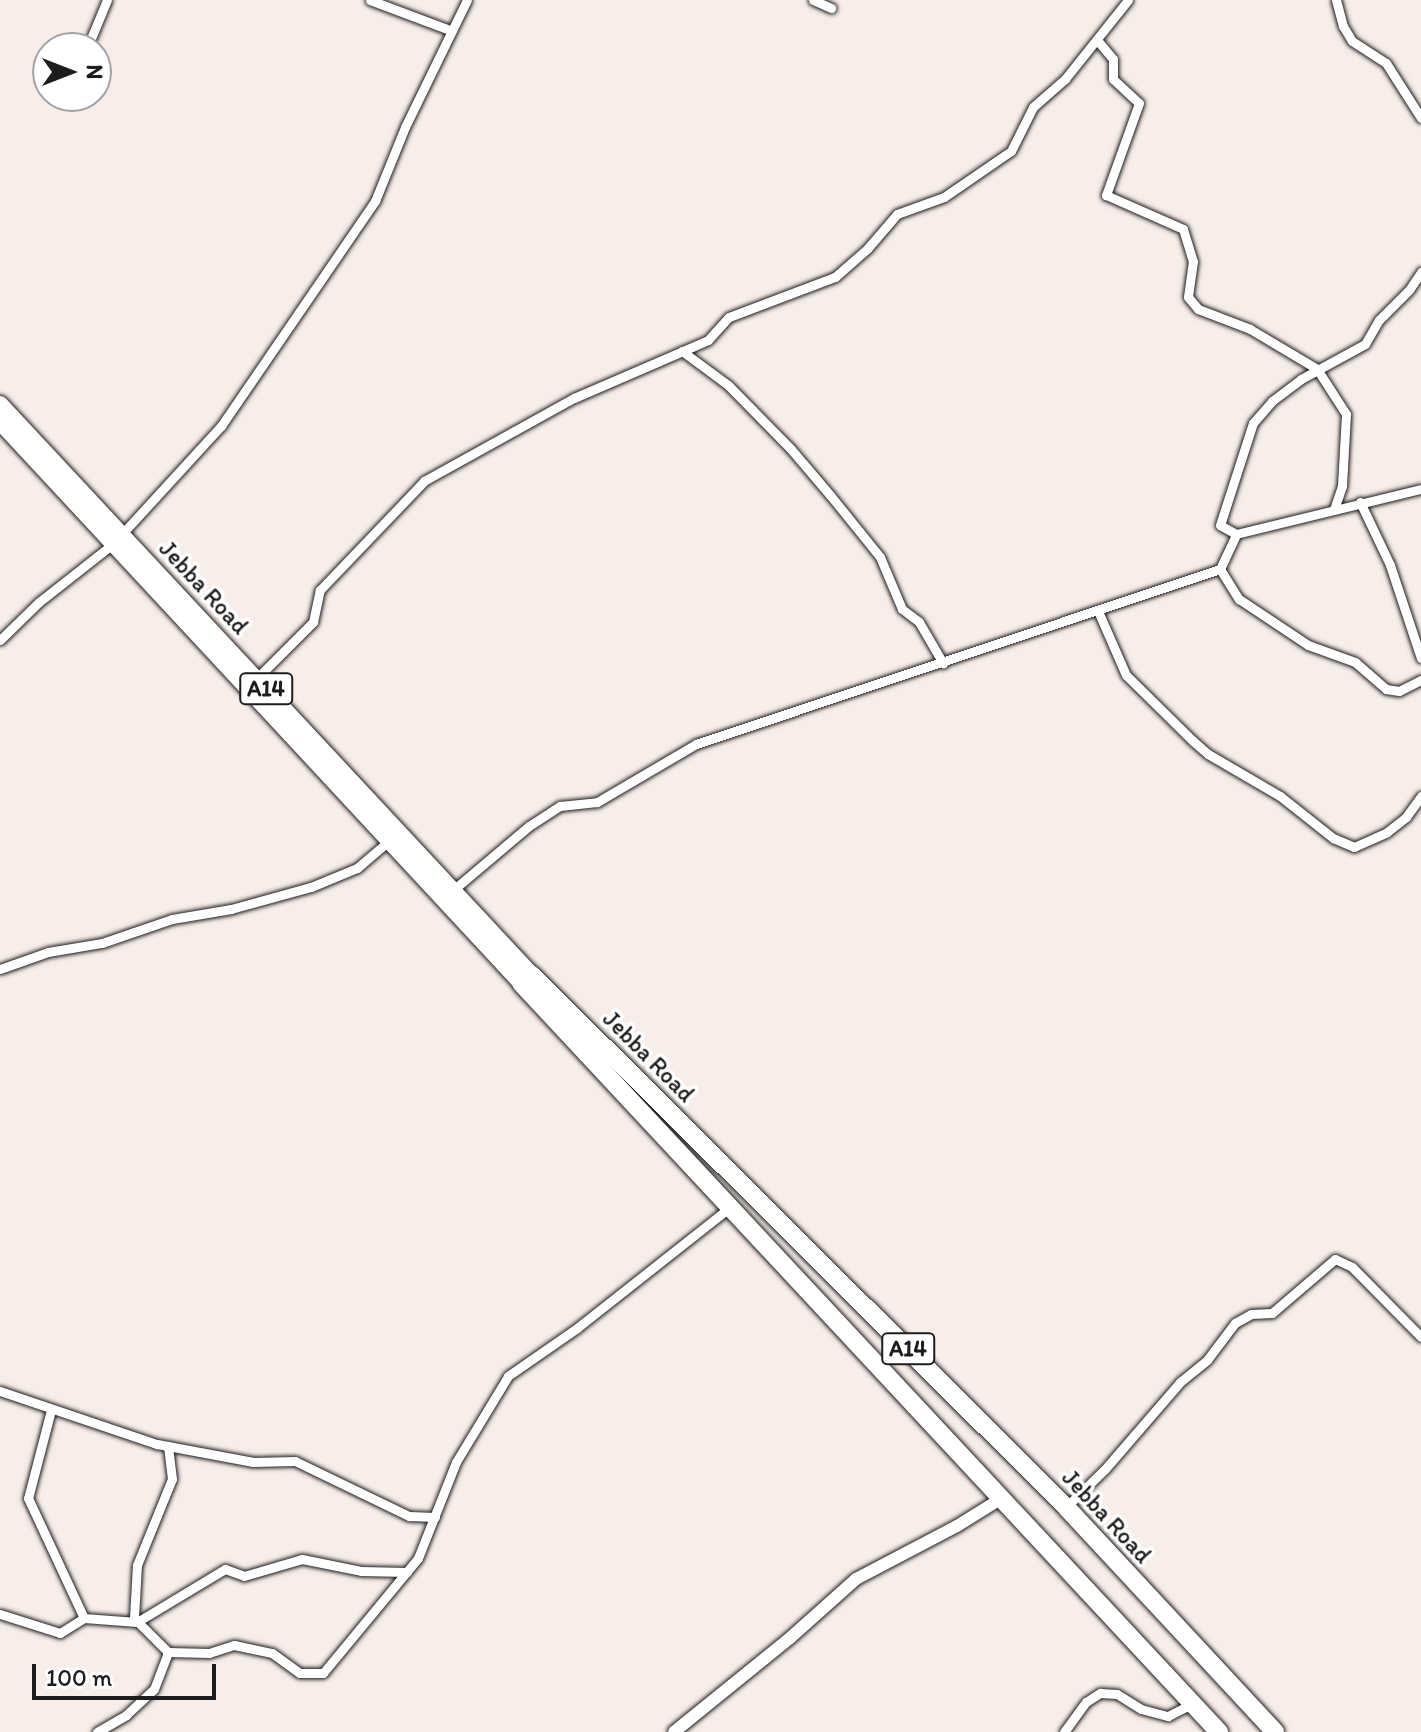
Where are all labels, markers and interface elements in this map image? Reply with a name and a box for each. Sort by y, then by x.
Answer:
north arrow [32,32,112,112]
text: N [81,65,108,79]
street label: Jebba Road [154,534,254,640]
road number: A14 [238,671,294,707]
street label: Jebba Road [597,1004,701,1108]
road number: A14 [880,1331,936,1367]
street label: Jebba Road [1057,1463,1157,1569]
scale bar [36,1648,220,1698]
text: 100 m [46,1663,112,1692]

